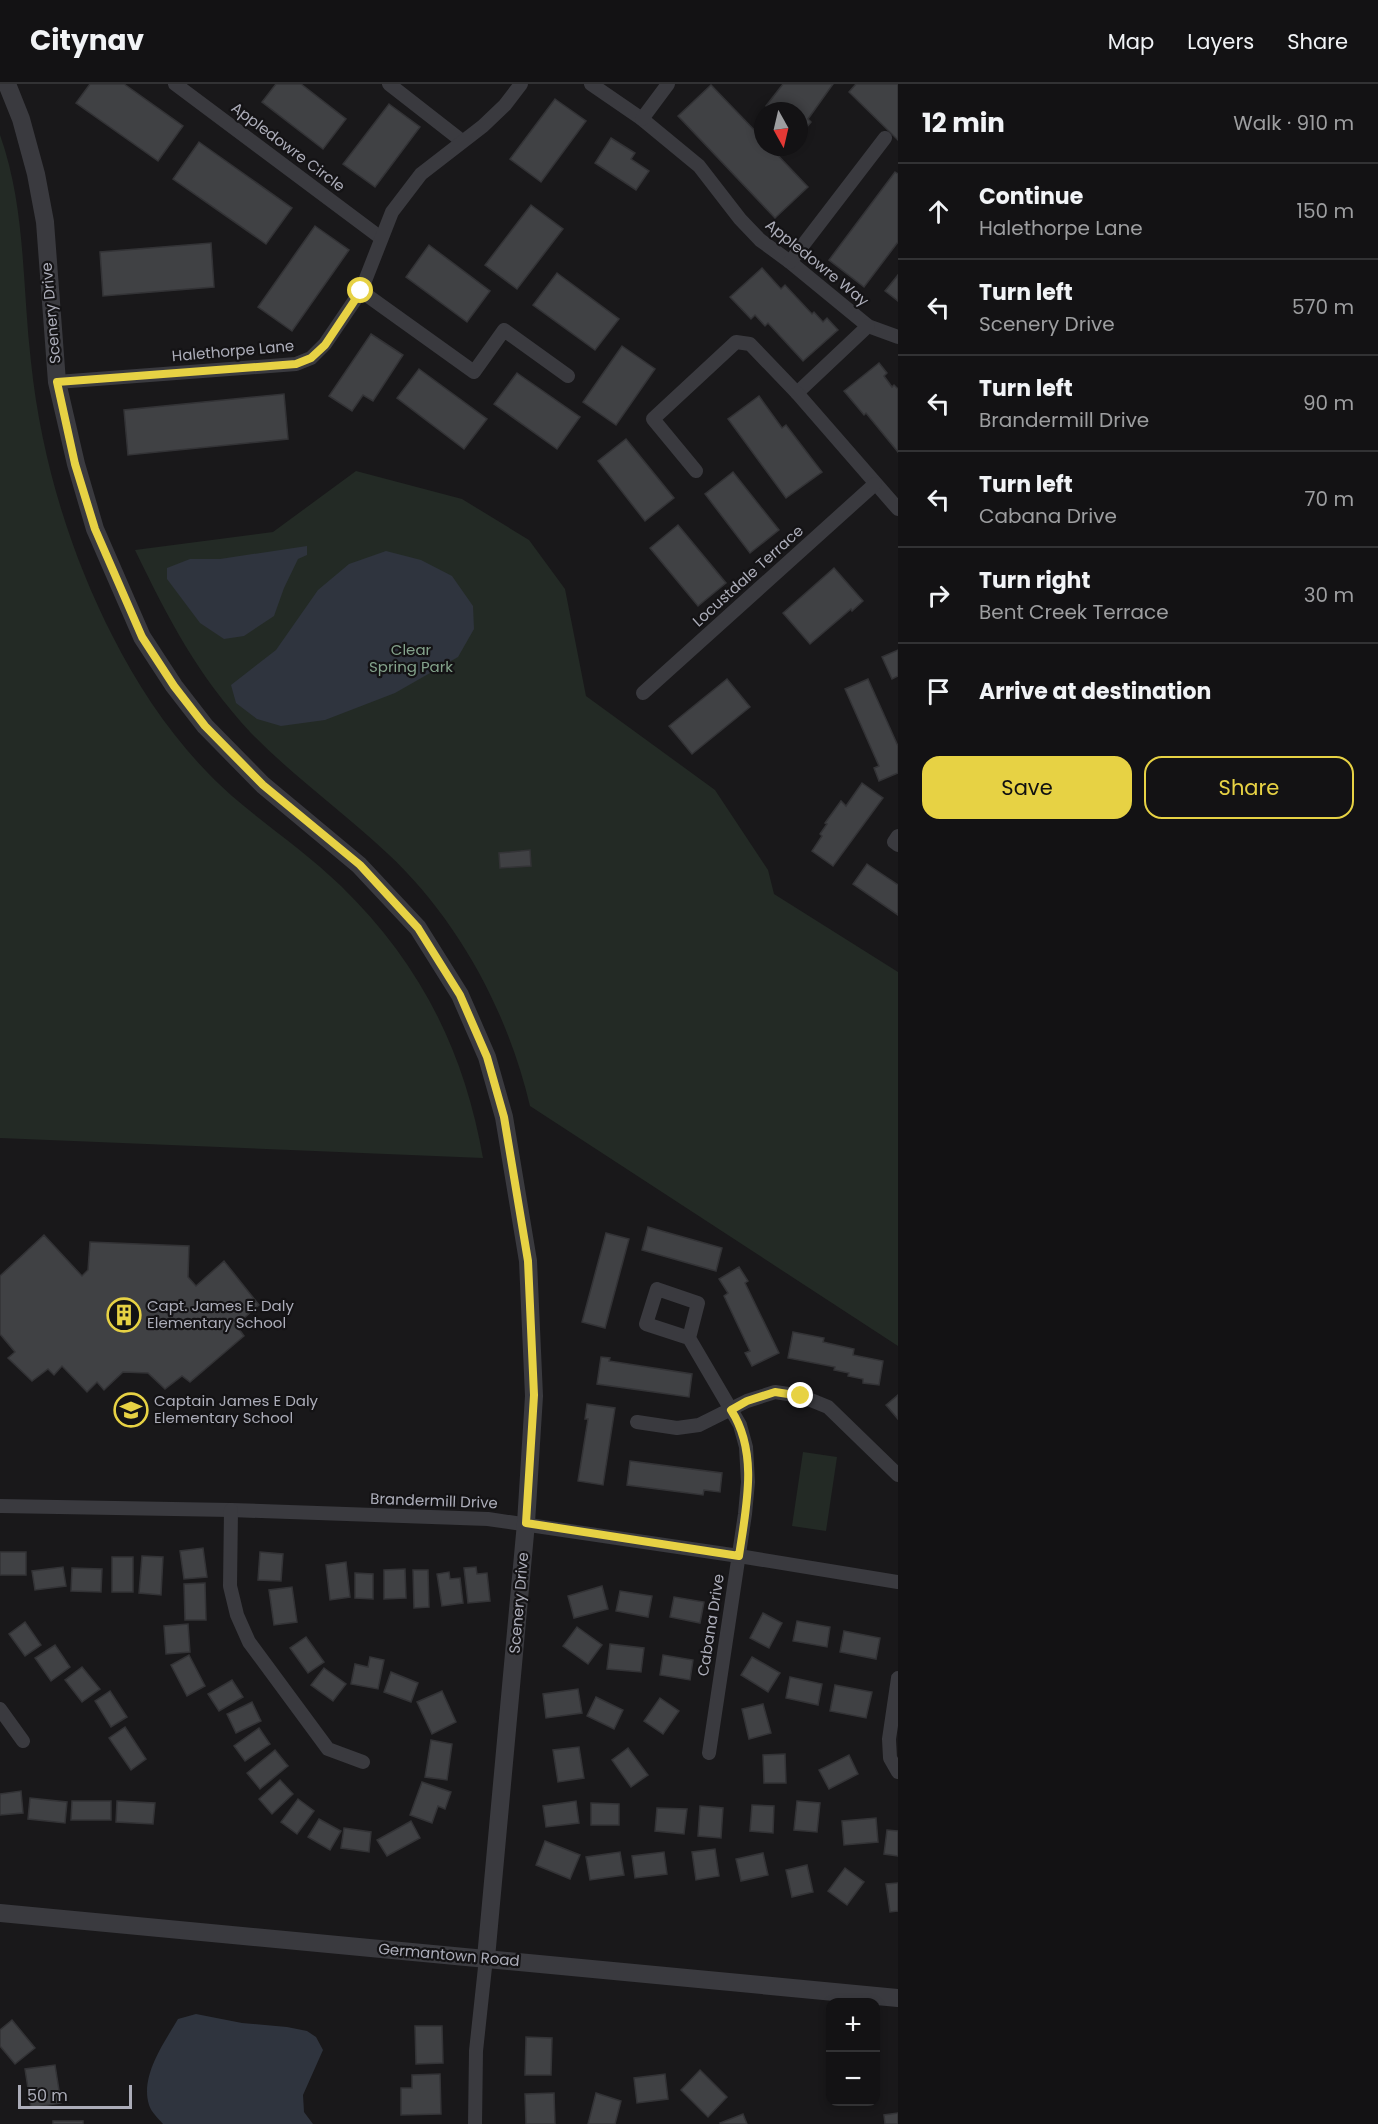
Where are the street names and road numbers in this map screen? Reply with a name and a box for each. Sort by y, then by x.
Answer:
street label: Appledowre Circle [227,97,349,196]
street label: Appledowre Way [761,214,874,311]
street label: Scenery Drive [36,261,65,365]
street label: Halethorpe Lane [171,335,295,366]
street label: Locustdale Terrace [688,520,808,631]
street label: Brandermill Drive [370,1488,498,1513]
street label: Scenery Drive [504,1551,533,1655]
street label: Cabana Drive [692,1572,729,1678]
street label: Germantown Road [378,1938,521,1971]

